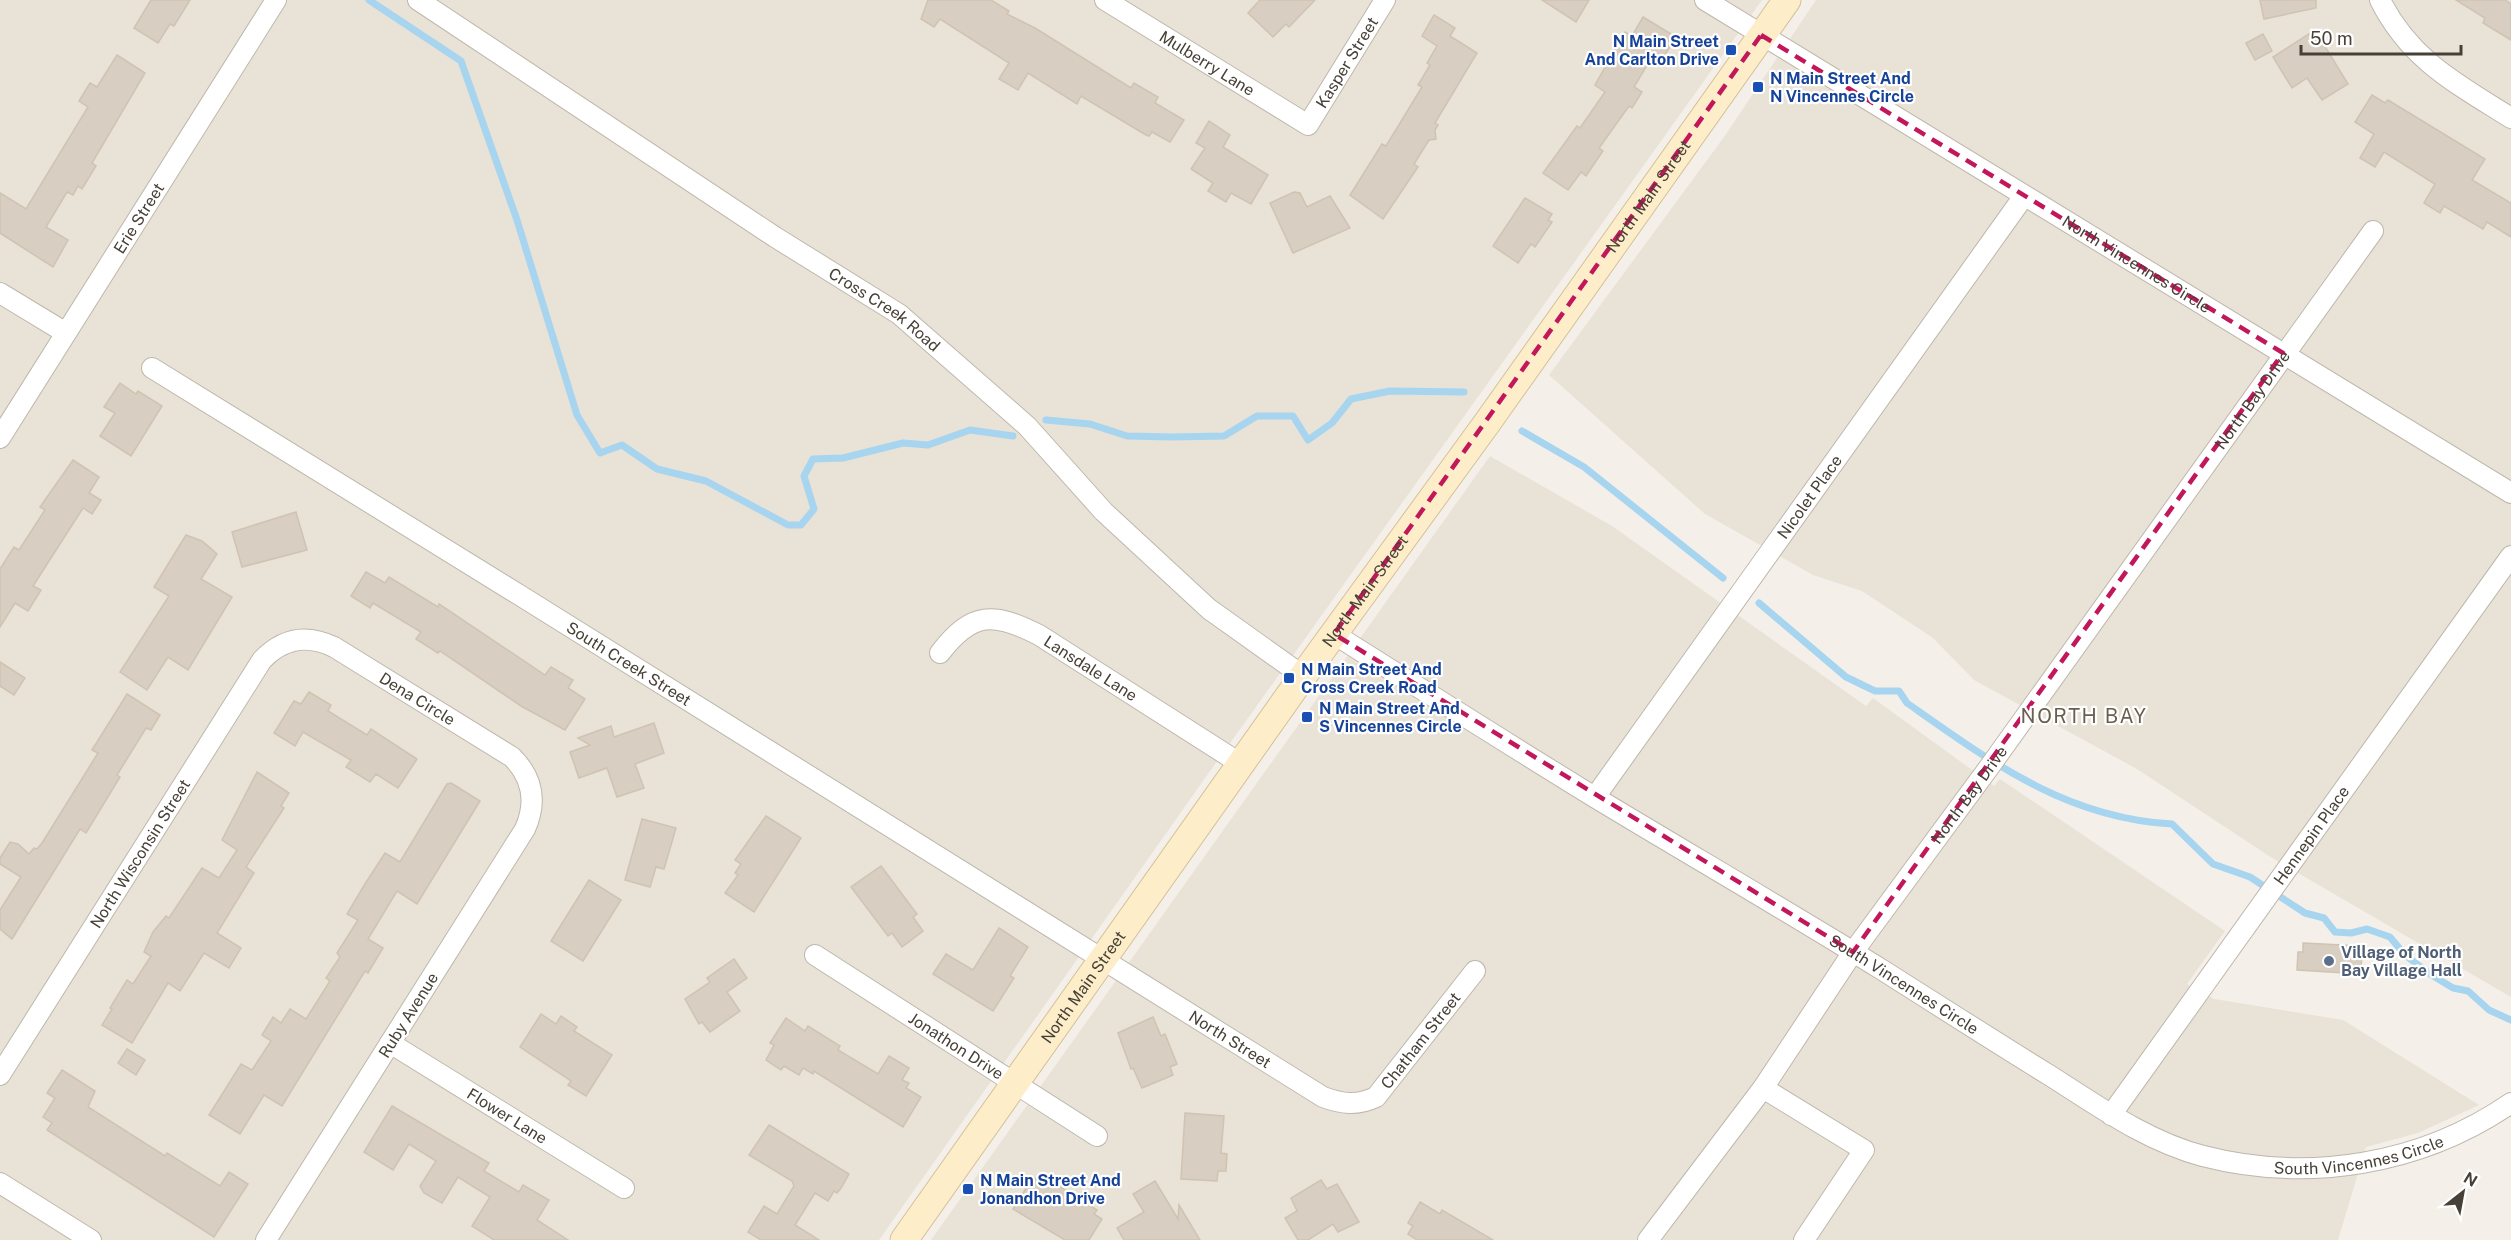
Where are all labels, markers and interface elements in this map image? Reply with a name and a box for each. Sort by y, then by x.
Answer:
street label: Kasper Street [1312,14,1382,112]
scale bar [2301,18,2462,56]
street label: Mulberry Lane [1156,27,1258,100]
text: 50 m [2310,28,2353,49]
place label: N Main Street And Carlton Drive [1585,32,1719,69]
marker: N Main Street And Carlton Drive [1724,43,1738,57]
place label: N Main Street And N Vincennes Circle [1770,69,1914,106]
marker: N Main Street And N Vincennes Circle [1751,80,1765,94]
street label: North Main Street [1602,136,1695,256]
street label: Erie Street [110,180,168,257]
street label: North Vincennes Circle [2059,212,2214,317]
street label: Cross Creek Road [825,264,944,356]
street label: North Bay Drive [2211,347,2294,453]
street label: Nicolet Place [1773,451,1846,543]
street label: North Main Street [1318,532,1412,651]
street label: South Creek Street [563,618,694,710]
street label: Lansdale Lane [1040,632,1141,705]
place label: N Main Street And Cross Creek Road [1301,660,1442,697]
street label: Dena Circle [376,668,459,730]
marker: N Main Street And Cross Creek Road [1282,671,1296,685]
place label: N Main Street And S Vincennes Circle [1319,699,1462,736]
district label: NORTH BAY [2021,704,2147,728]
marker: N Main Street And S Vincennes Circle [1300,710,1314,724]
street label: North Bay Drive [1927,742,2011,848]
street label: North Wisconsin Street [86,776,194,932]
street label: Hennepin Place [2270,782,2353,889]
street label: North Main Street [1037,927,1130,1047]
street label: South Vincennes Circle [1826,931,1982,1039]
place label: Village of North Bay Village Hall [2341,943,2462,980]
marker: Village of North Bay Village Hall [2322,954,2336,968]
street label: Ruby Avenue [375,969,442,1061]
street label: Chatham Street [1377,989,1465,1093]
street label: North Street [1185,1007,1275,1072]
street label: Jonathon Drive [905,1009,1007,1084]
street label: Flower Lane [464,1084,551,1148]
street label: South Vincennes Circle [2273,1132,2446,1178]
north arrow [2433,1162,2493,1222]
text: N [2460,1168,2481,1191]
place label: N Main Street And Jonandhon Drive [980,1171,1121,1208]
marker: N Main Street And Jonandhon Drive [961,1182,975,1196]

